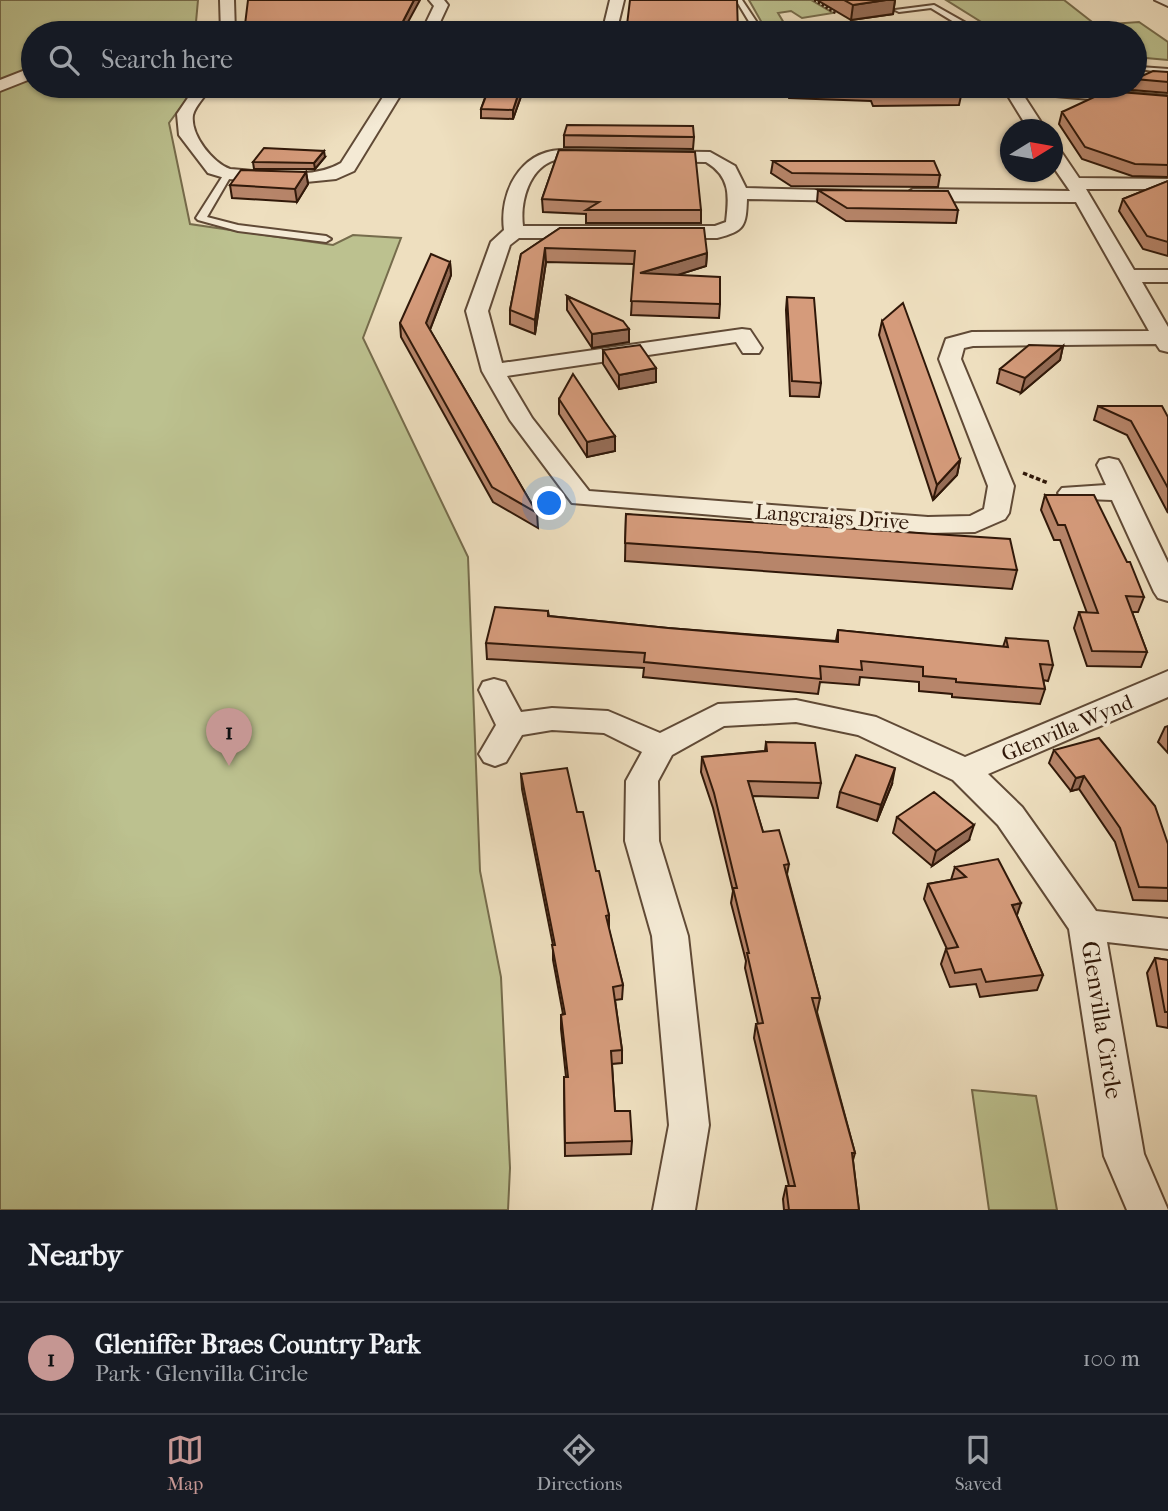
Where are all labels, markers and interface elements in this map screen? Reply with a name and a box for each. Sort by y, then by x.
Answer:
search box [21,21,1147,98]
icon: search [45,41,83,79]
text: Search here [101,44,233,75]
north arrow [1000,119,1063,182]
your location [532,486,566,520]
street label: Langcraigs Drive [754,500,910,534]
street label: Glenvilla Wynd [998,689,1137,766]
pin: 1 [206,708,252,766]
street label: Glenvilla Circle [1076,939,1128,1101]
text: Nearby [28,1238,123,1273]
text: Gleniffer Braes Country Park [95,1329,420,1360]
text: 1 [47,1345,55,1372]
text: 100 m [1082,1345,1140,1372]
text: Park · Glenvilla Circle [95,1360,308,1387]
tab: Map [166,1431,204,1495]
tab: Directions [537,1431,622,1495]
tab: Saved [955,1431,1002,1495]

